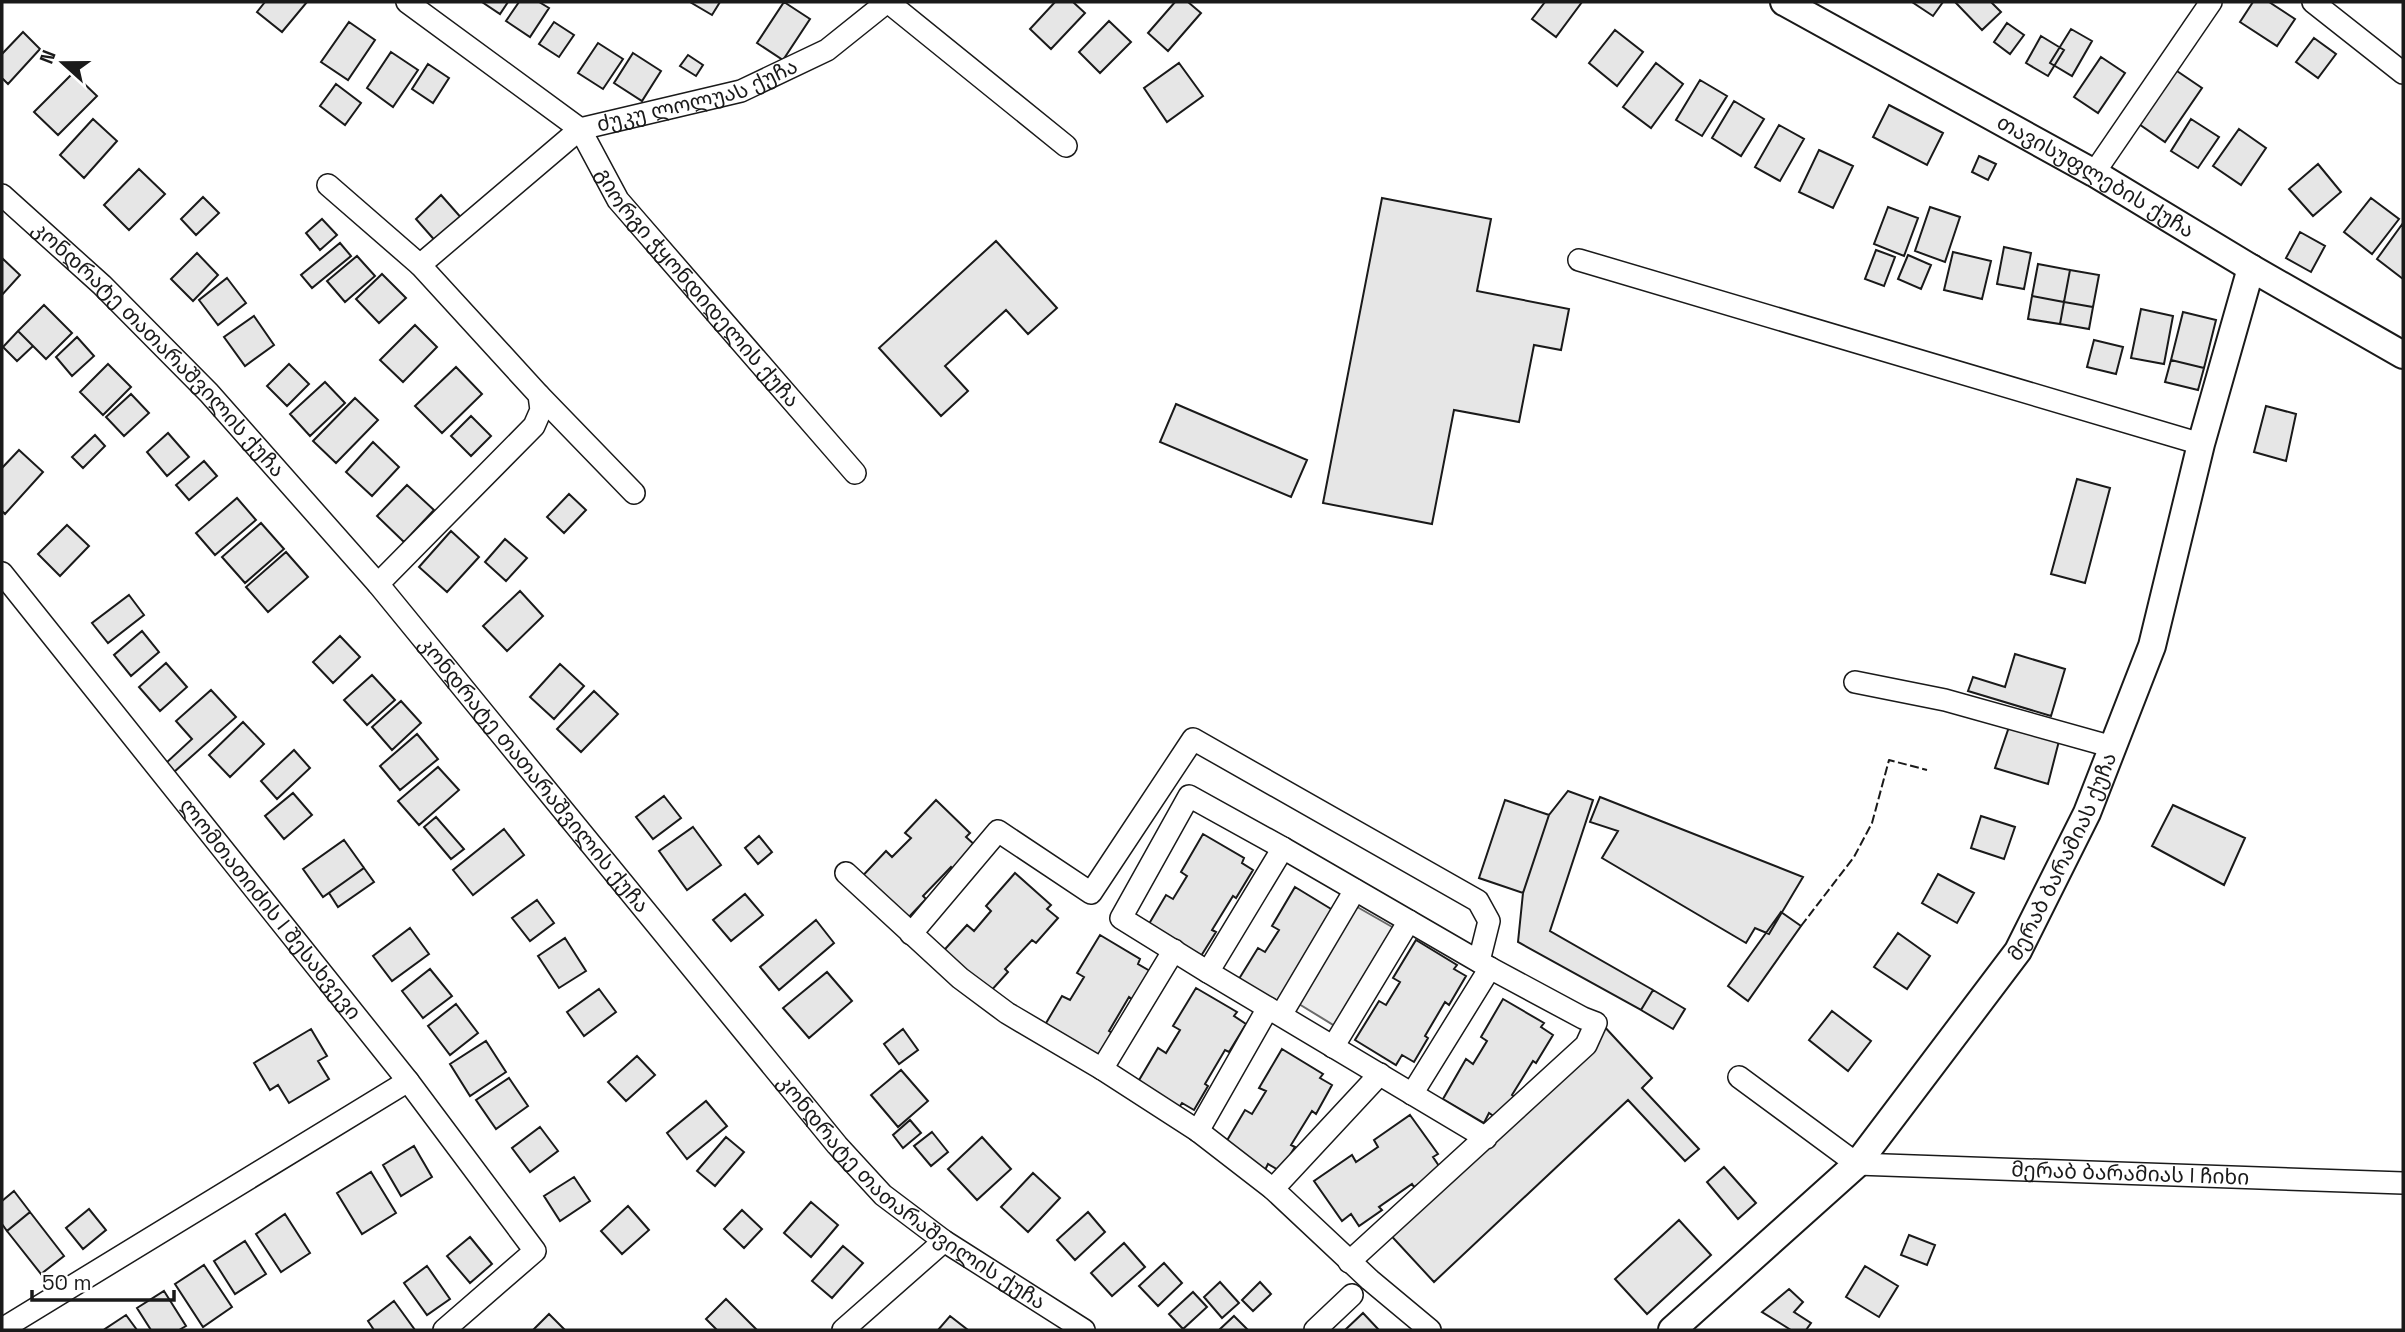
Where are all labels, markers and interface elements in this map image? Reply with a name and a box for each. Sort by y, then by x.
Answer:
north arrow [28,28,98,98]
text: N [34,47,62,68]
street label: ძუკუ ლოლუას ქუჩა [594,52,802,138]
street label: თავისუფლების ქუჩა [1992,108,2200,244]
street label: გიორგი ჭყონდიდელის ქუჩა [590,163,806,413]
street label: კონდრატე თათარაშვილის ქუჩა [27,215,291,483]
street label: კონდრატე თათარაშვილის ქუჩა [413,631,655,918]
street label: მერაბ ბარამიას ქუჩა [2001,748,2122,966]
street label: ლომთათიძის I შესახვევი [174,792,368,1025]
street label: კონდრატე თათარაშვილის ქუჩა [772,1069,1051,1315]
street label: მერაბ ბარამიას I ჩიხი [2011,1155,2250,1191]
scale bar [32,1258,173,1302]
text: 50 m [42,1269,92,1296]

